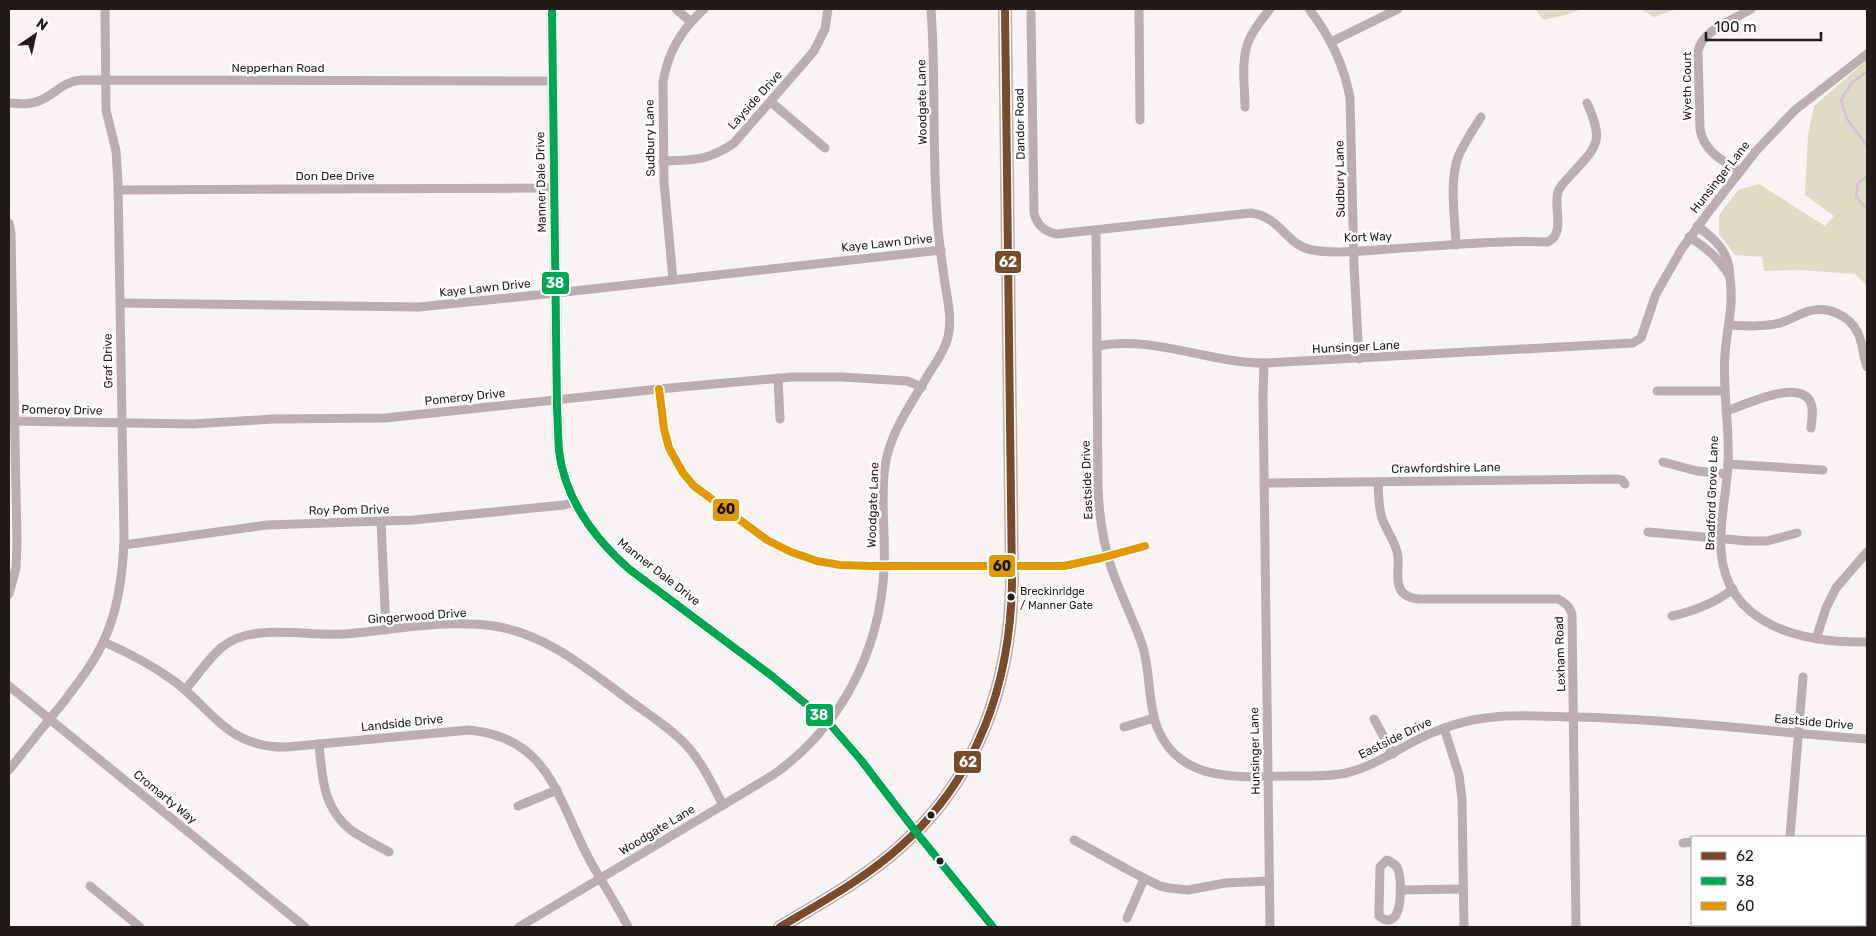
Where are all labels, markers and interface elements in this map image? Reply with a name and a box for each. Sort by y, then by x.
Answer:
north arrow [10,10,60,60]
scale bar [1706,10,1821,42]
text: N [33,15,51,35]
text: 100 m [1714,18,1756,36]
street label: Wyeth Court [1680,51,1694,121]
street label: Woodgate Lane [914,59,930,145]
street label: Nepperhan Road [231,61,325,75]
street label: Layside Drive [725,67,785,132]
street label: Dandor Road [1012,88,1028,160]
street label: Sudbury Lane [642,99,658,177]
street label: Manner Dale Drive [533,131,549,233]
street label: Hunsinger Lane [1687,138,1753,216]
street label: Sudbury Lane [1332,140,1348,218]
street label: Don Dee Drive [296,169,375,183]
street label: Kort Way [1344,229,1393,245]
street label: Kaye Lawn Drive [841,231,934,255]
line badge: 62 [994,250,1022,274]
text: 62 [999,254,1017,271]
line badge: 38 [541,271,570,295]
text: 38 [546,275,564,292]
street label: Kaye Lawn Drive [439,276,532,300]
street label: Graf Drive [101,333,115,389]
street label: Hunsinger Lane [1312,338,1401,356]
street label: Pomeroy Drive [424,386,506,408]
street label: Pomeroy Drive [21,402,103,418]
street label: Bradford Grove Lane [1703,435,1721,551]
street label: Eastside Drive [1079,440,1095,520]
street label: Crawfordshire Lane [1391,460,1501,476]
street label: Woodgate Lane [865,462,882,548]
line badge: 60 [712,498,740,522]
text: 60 [717,501,735,518]
street label: Roy Pom Drive [309,502,390,518]
street label: Manner Dale Drive [615,535,703,609]
line badge: 60 [988,554,1016,578]
text: 60 [993,558,1011,575]
place label: Breckinridge / Manner Gate [1020,585,1093,612]
marker: Breckinridge / Manner Gate [1006,592,1016,602]
street label: Gingerwood Drive [367,606,467,626]
street label: Lexham Road [1552,616,1568,692]
line badge: 38 [805,703,834,727]
text: 38 [810,707,828,724]
street label: Hunsinger Lane [1247,707,1263,795]
street label: Landside Drive [360,712,444,734]
street label: Eastside Drive [1774,712,1854,732]
street label: Eastside Drive [1356,714,1434,762]
line badge: 62 [953,750,982,774]
text: 62 [959,754,977,771]
street label: Cromarty Way [131,767,200,827]
street label: Woodgate Lane [617,802,698,858]
unlabelled marker [926,810,936,820]
legend [1691,836,1866,926]
text: 62 [1736,847,1754,865]
unlabelled marker [935,856,945,866]
text: 38 [1736,872,1755,890]
text: 60 [1736,897,1755,915]

